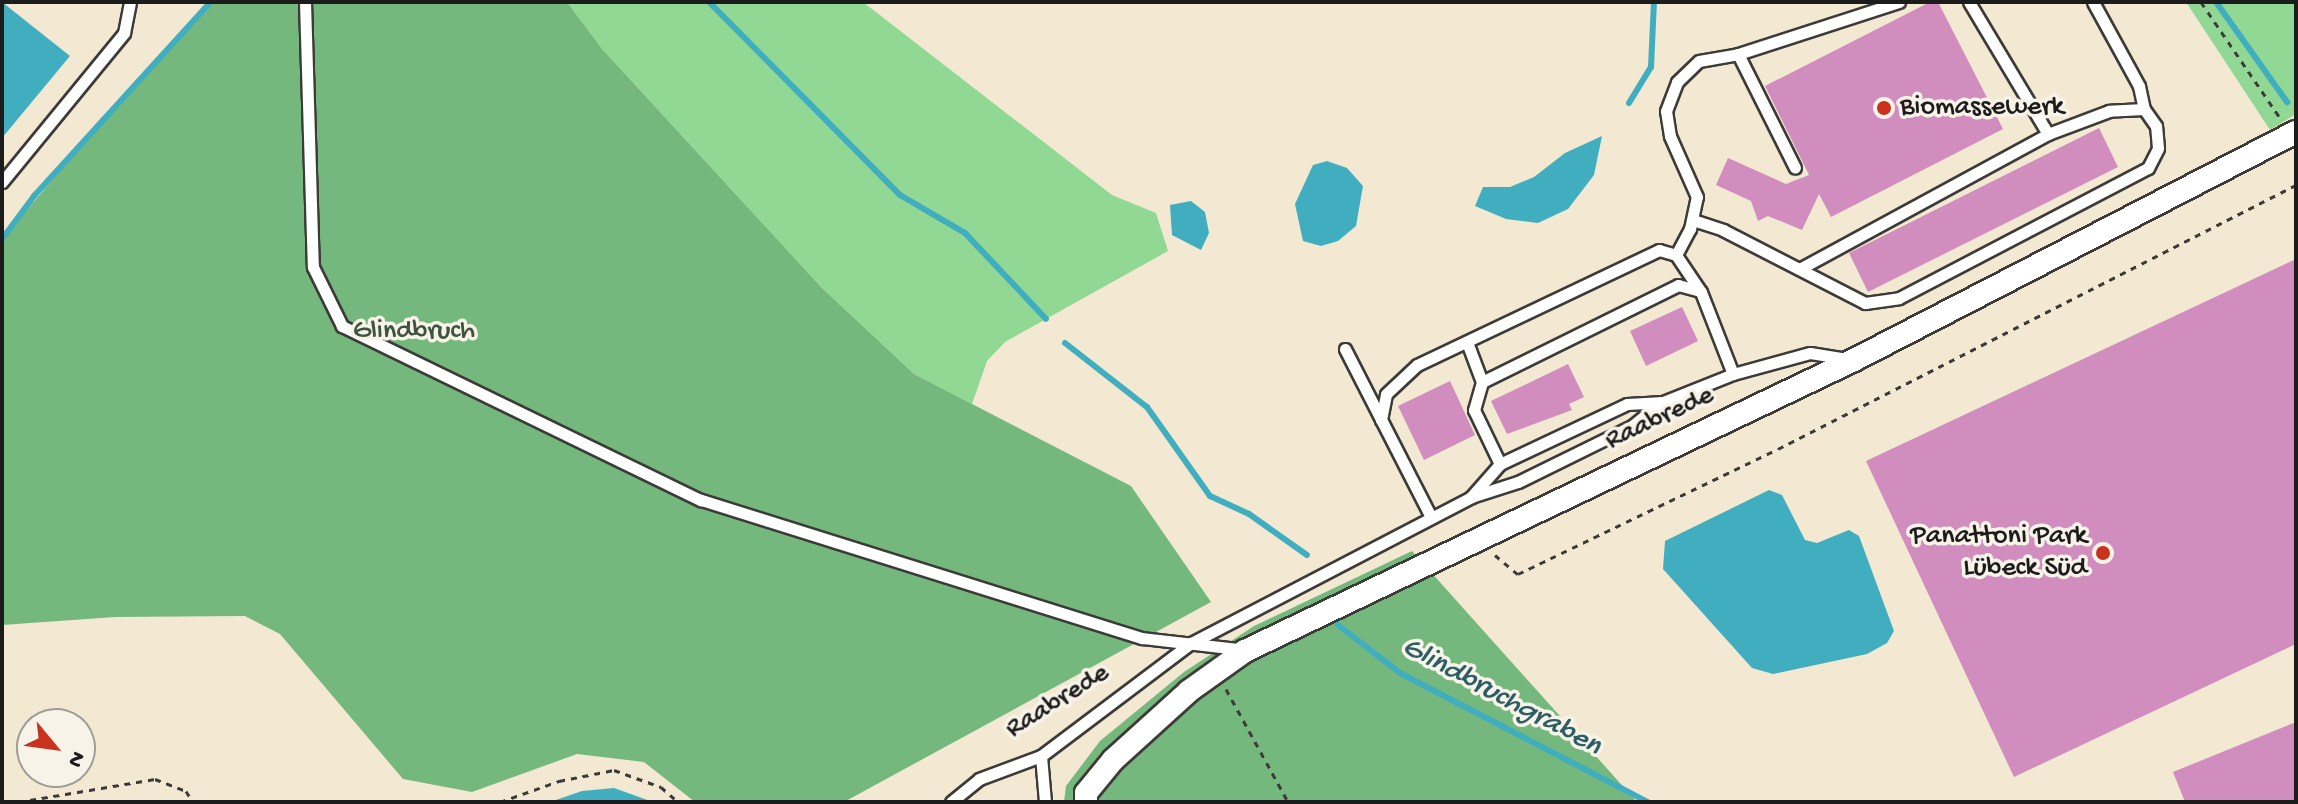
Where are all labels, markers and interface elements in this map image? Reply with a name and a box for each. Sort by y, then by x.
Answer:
place label: Biomassewerk [1900,91,2064,125]
marker: Biomassewerk [1875,99,1893,117]
park label: Glindbruch [353,315,475,349]
street label: Raabrede [1600,379,1720,459]
place label: Panattoni Park Lübeck Süd [1910,520,2087,586]
marker: Panattoni Park Lübeck Süd [2094,544,2112,562]
water label: Glindbruchgraben [1395,630,1607,766]
street label: Raabrede [1000,657,1116,747]
north arrow [16,708,96,788]
text: N [60,746,90,771]

